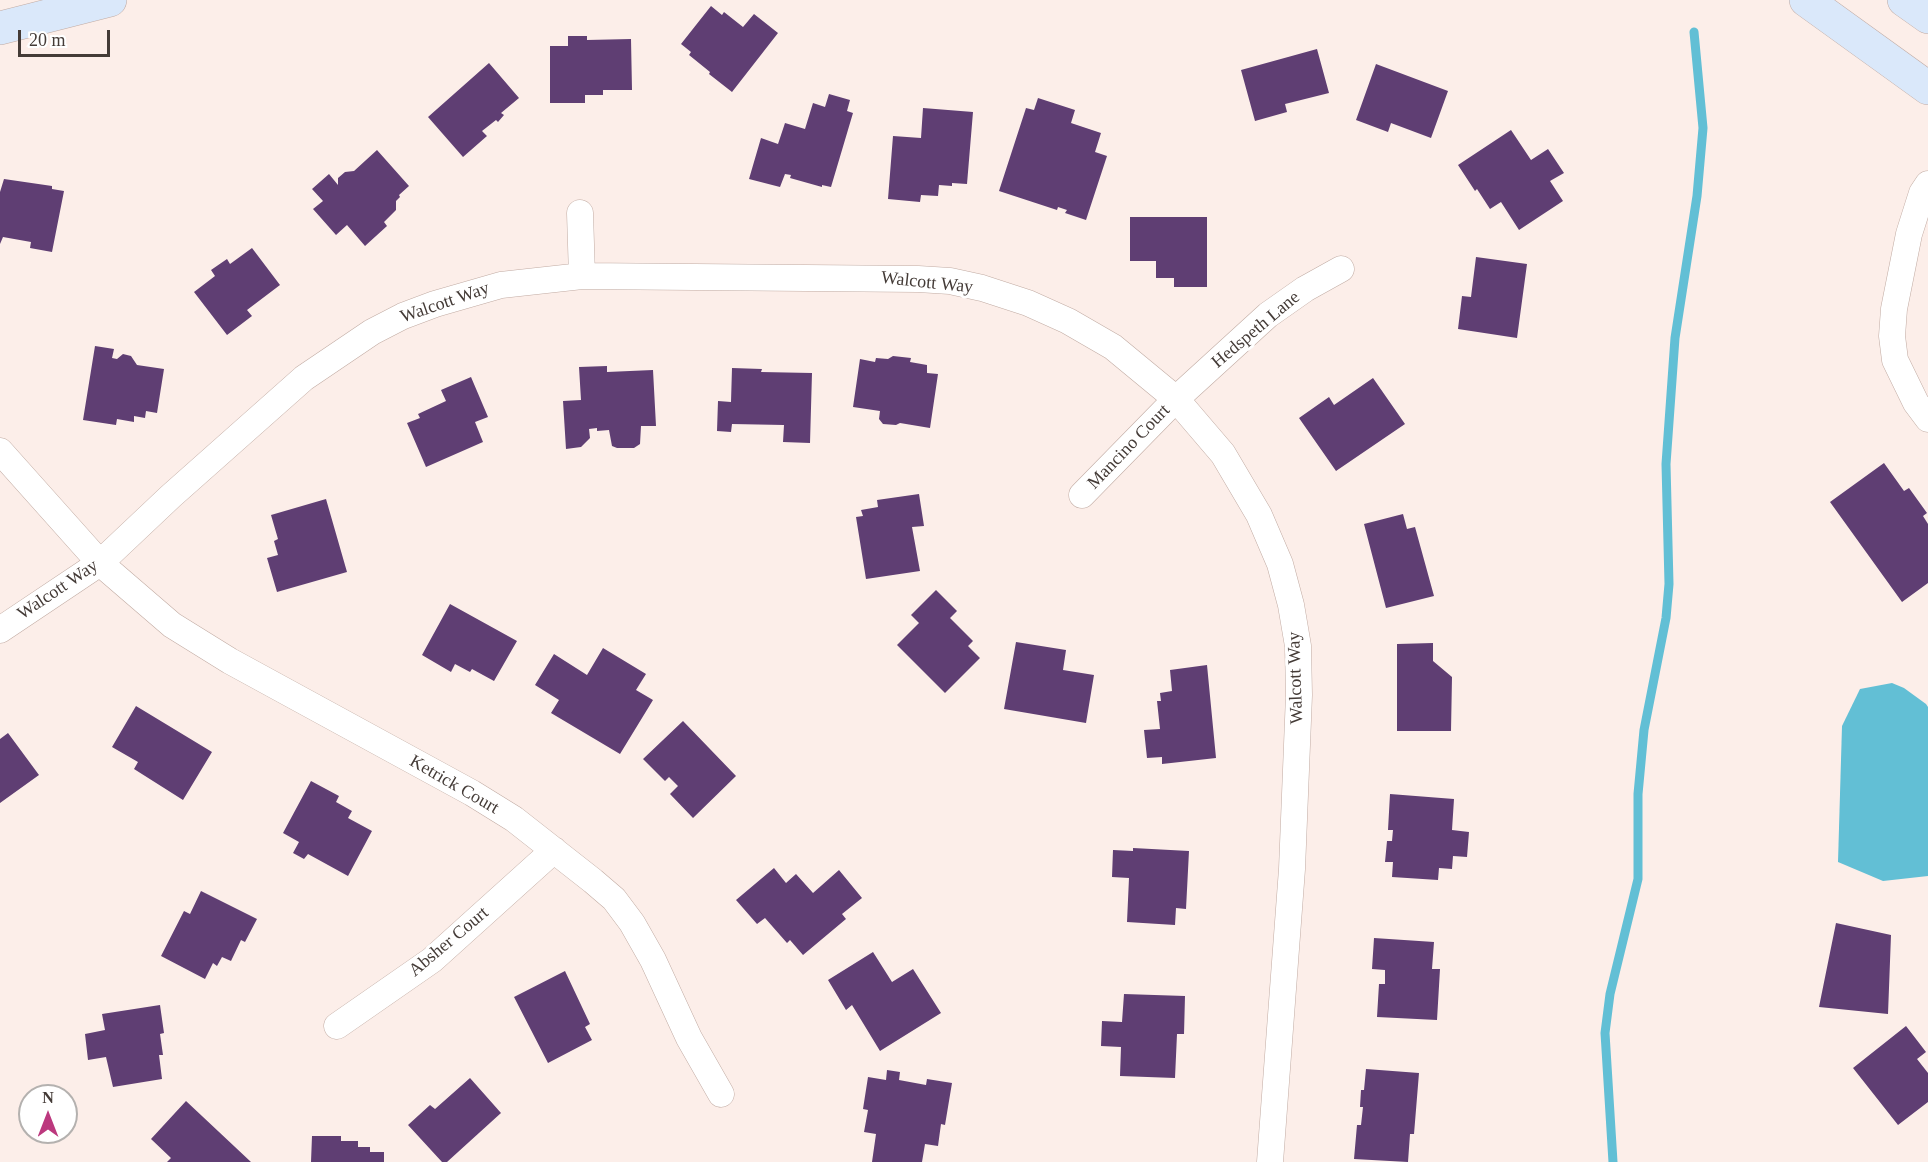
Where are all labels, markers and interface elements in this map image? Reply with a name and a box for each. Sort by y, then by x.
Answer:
scale bar [21,18,112,56]
text: 20 m [29,30,66,50]
street label: Walcott Way [880,267,974,299]
street label: Walcott Way [398,278,492,328]
street label: Hedspeth Lane [1208,287,1304,373]
street label: Mancino Court [1083,400,1175,494]
street label: Walcott Way [14,555,102,625]
street label: Walcott Way [1284,631,1308,725]
street label: Ketrick Court [406,751,502,819]
street label: Absher Court [405,902,493,982]
north arrow [18,1084,78,1144]
text: N [42,1089,54,1106]

